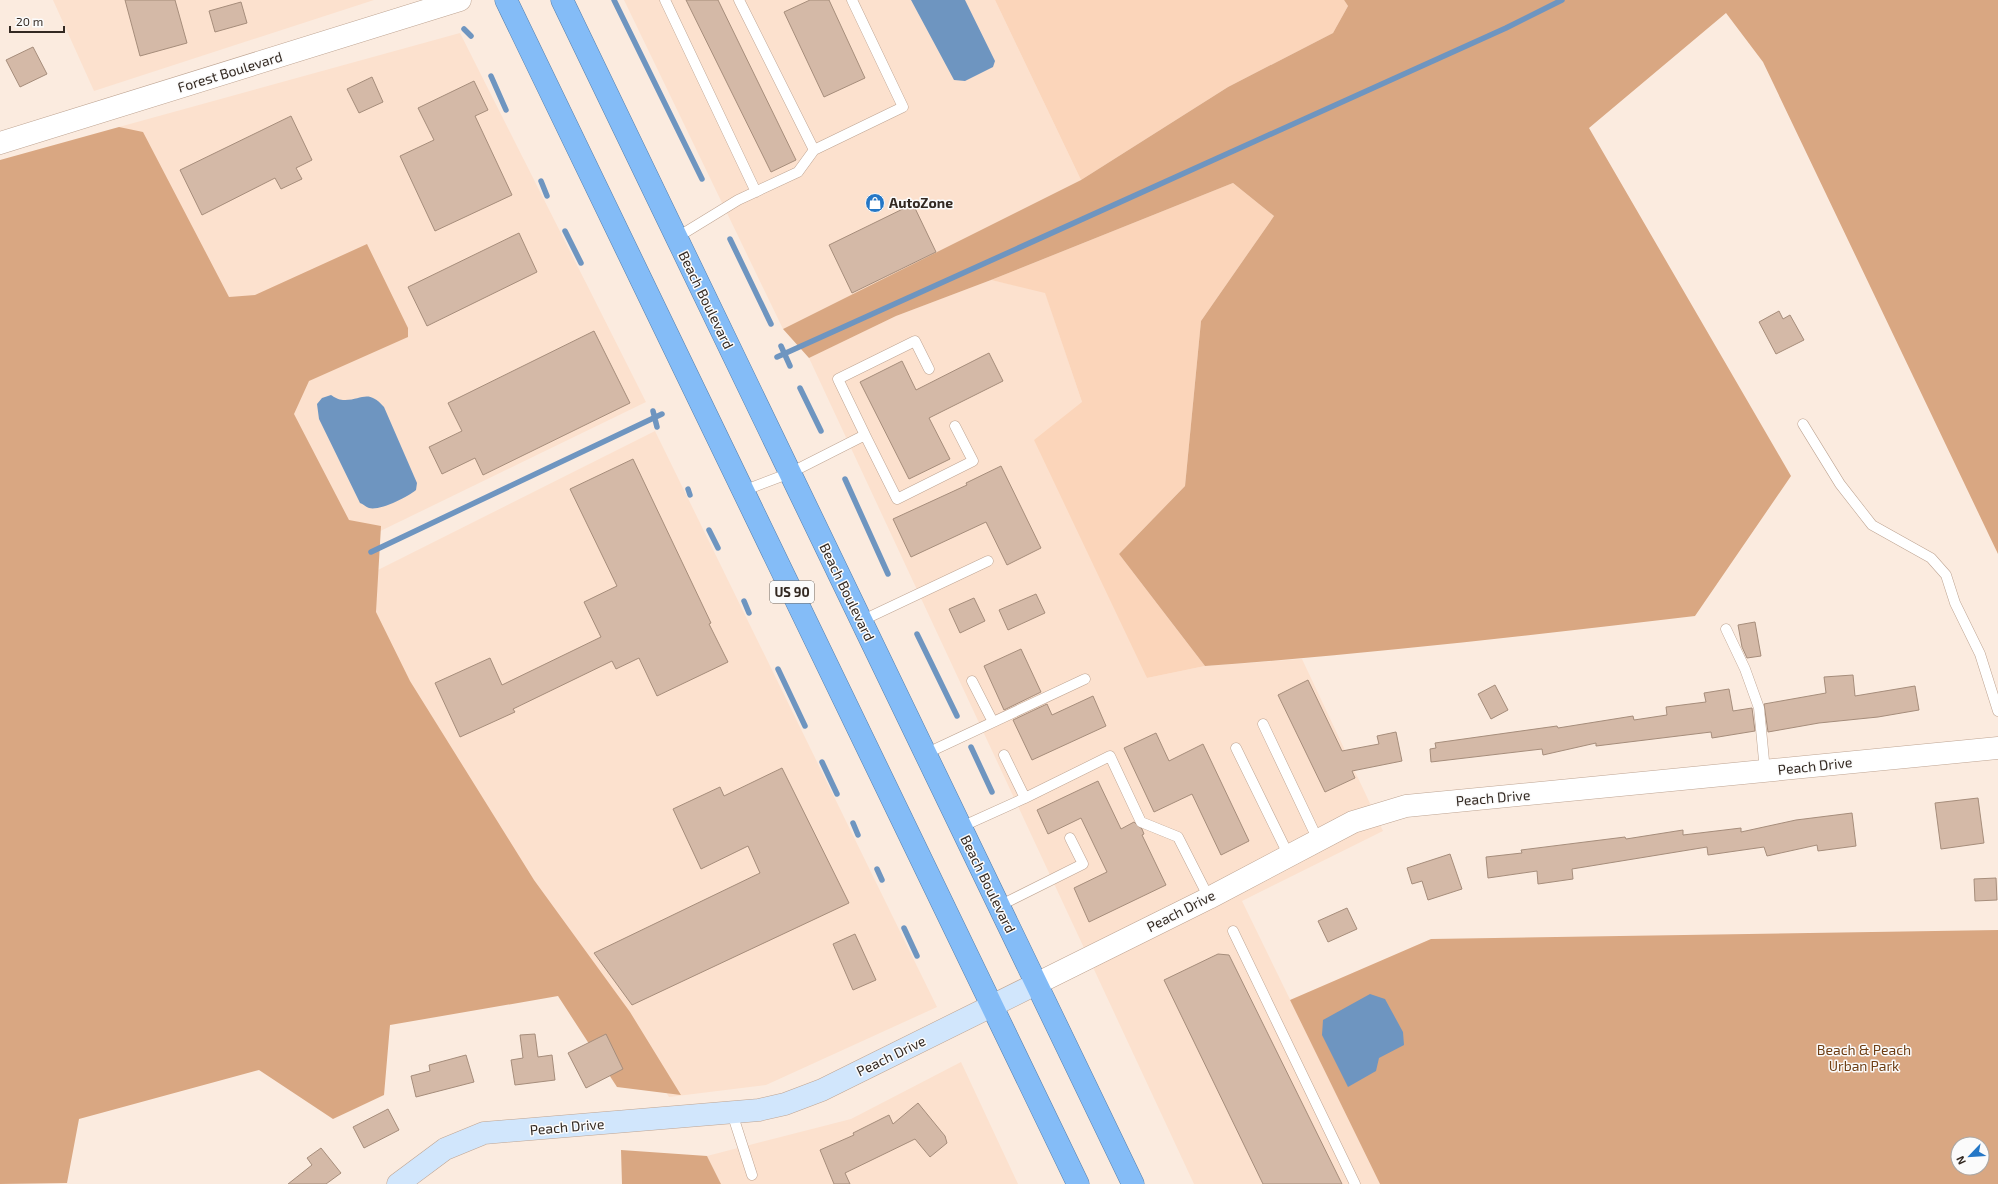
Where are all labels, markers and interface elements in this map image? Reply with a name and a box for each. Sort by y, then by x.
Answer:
scale bar [10,8,64,34]
text: 20 m [16,14,43,28]
street label: Forest Boulevard [175,48,284,96]
shop icon: AutoZone [864,192,886,214]
place label: AutoZone [889,194,953,211]
street label: Beach Boulevard [675,248,737,351]
street label: Beach Boulevard [816,540,878,643]
road number: US 90 [770,581,814,603]
street label: Peach Drive [1777,753,1853,778]
street label: Peach Drive [1455,786,1531,809]
street label: Beach Boulevard [957,832,1019,935]
street label: Peach Drive [1144,886,1218,935]
street label: Peach Drive [853,1032,928,1080]
park label: Beach & Peach Urban Park [1817,1041,1911,1074]
street label: Peach Drive [529,1115,605,1138]
north arrow [1950,1136,1990,1176]
text: N [1953,1154,1968,1167]

